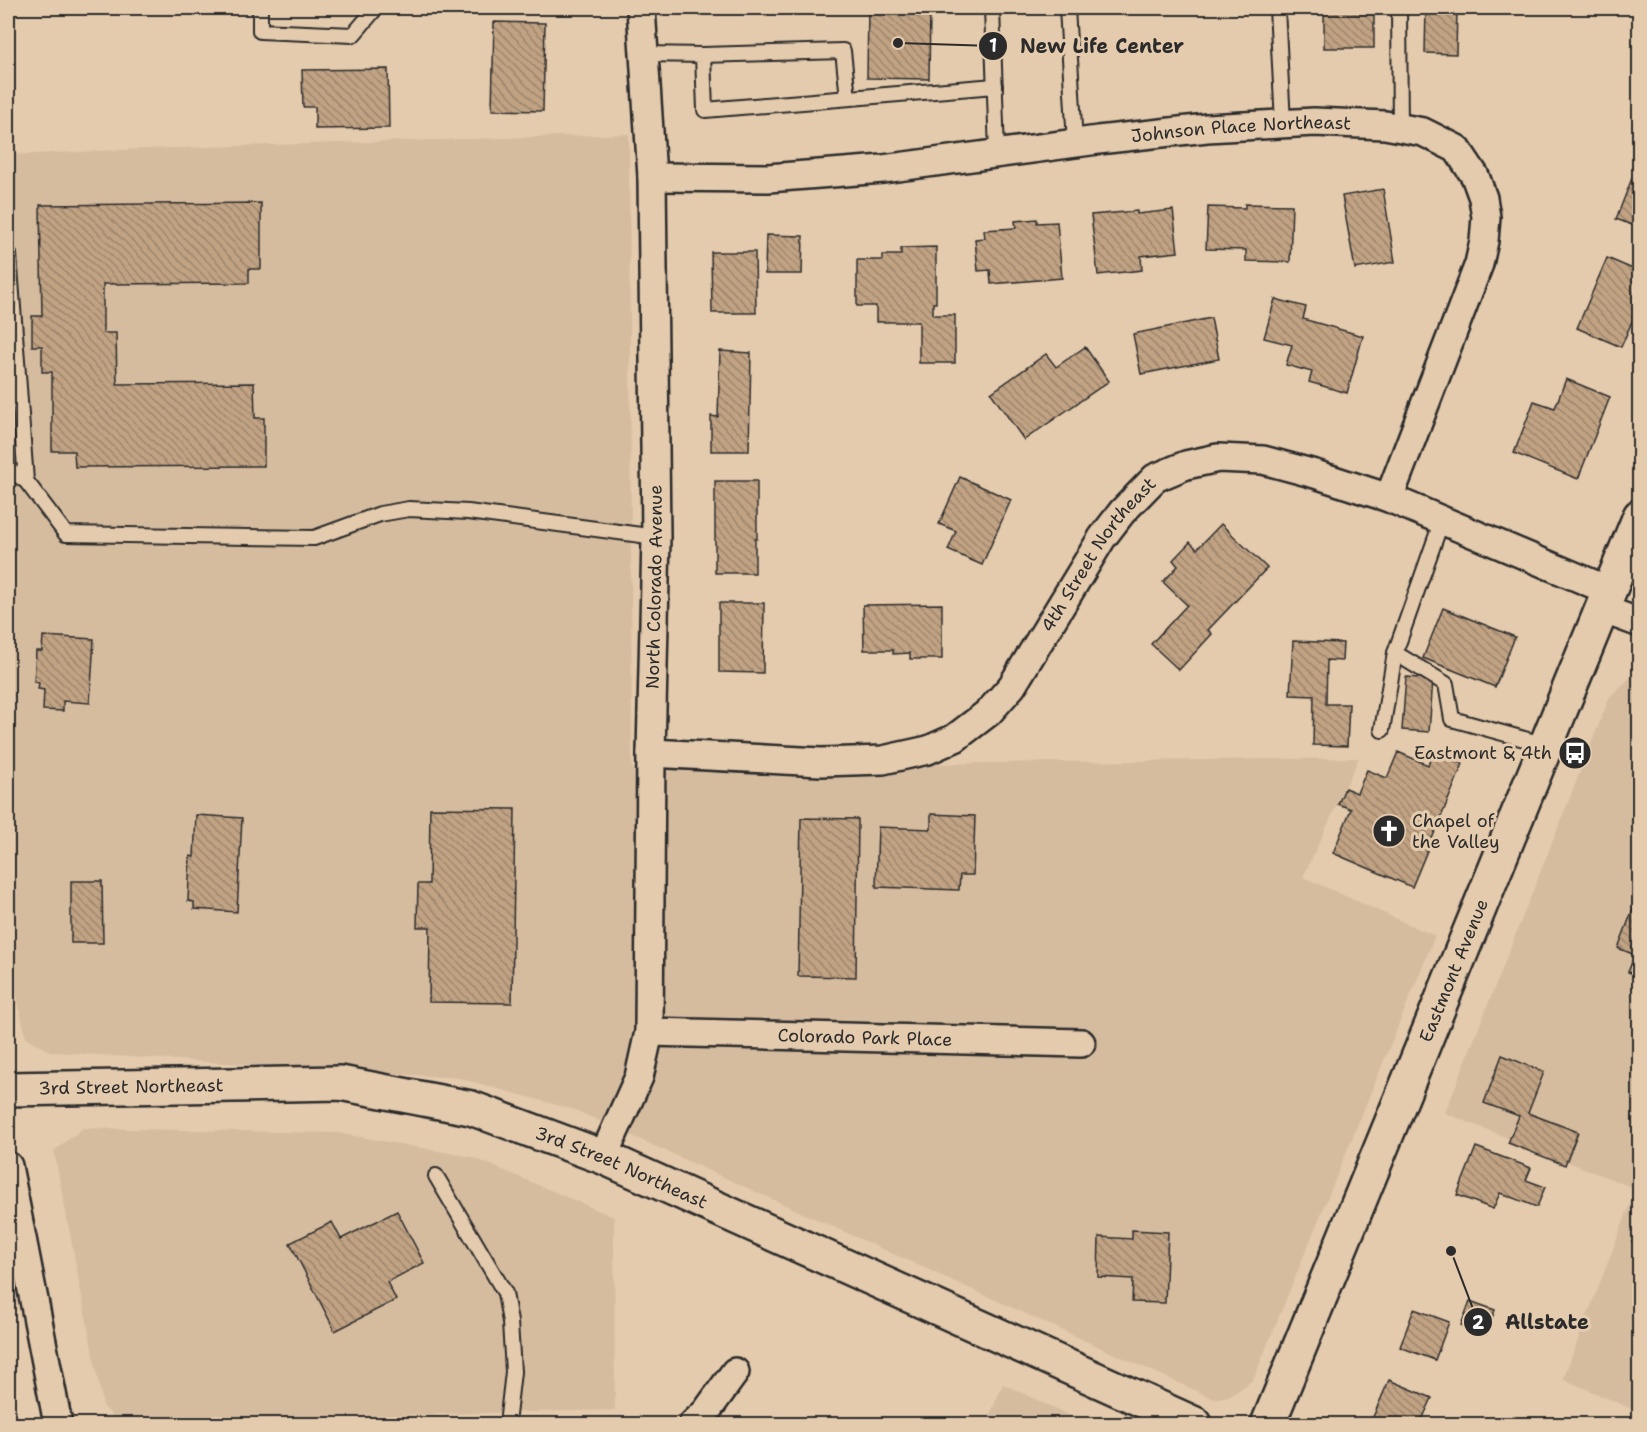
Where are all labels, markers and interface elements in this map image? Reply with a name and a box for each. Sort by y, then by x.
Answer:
callout: New Life Center [978,27,1196,65]
text: New Life Center [1020,33,1184,59]
text: 1 [989,34,997,58]
street label: Johnson Place Northeast [1130,110,1352,148]
street label: 4th Street Northeast [1036,472,1161,637]
street label: North Colorado Avenue [640,484,668,689]
bus stop icon: Eastmont & 4th [1557,735,1593,771]
place label: Eastmont & 4th [1414,741,1552,765]
place label: Chapel of the Valley [1412,809,1500,854]
church icon: Chapel of the Valley [1371,813,1407,849]
street label: Eastmont Avenue [1414,895,1494,1046]
street label: Colorado Park Place [777,1023,953,1052]
street label: 3rd Street Northeast [38,1073,224,1100]
street label: 3rd Street Northeast [532,1121,711,1215]
callout: Allstate [1463,1303,1601,1341]
text: Allstate [1505,1309,1589,1335]
text: 2 [1472,1311,1485,1335]

